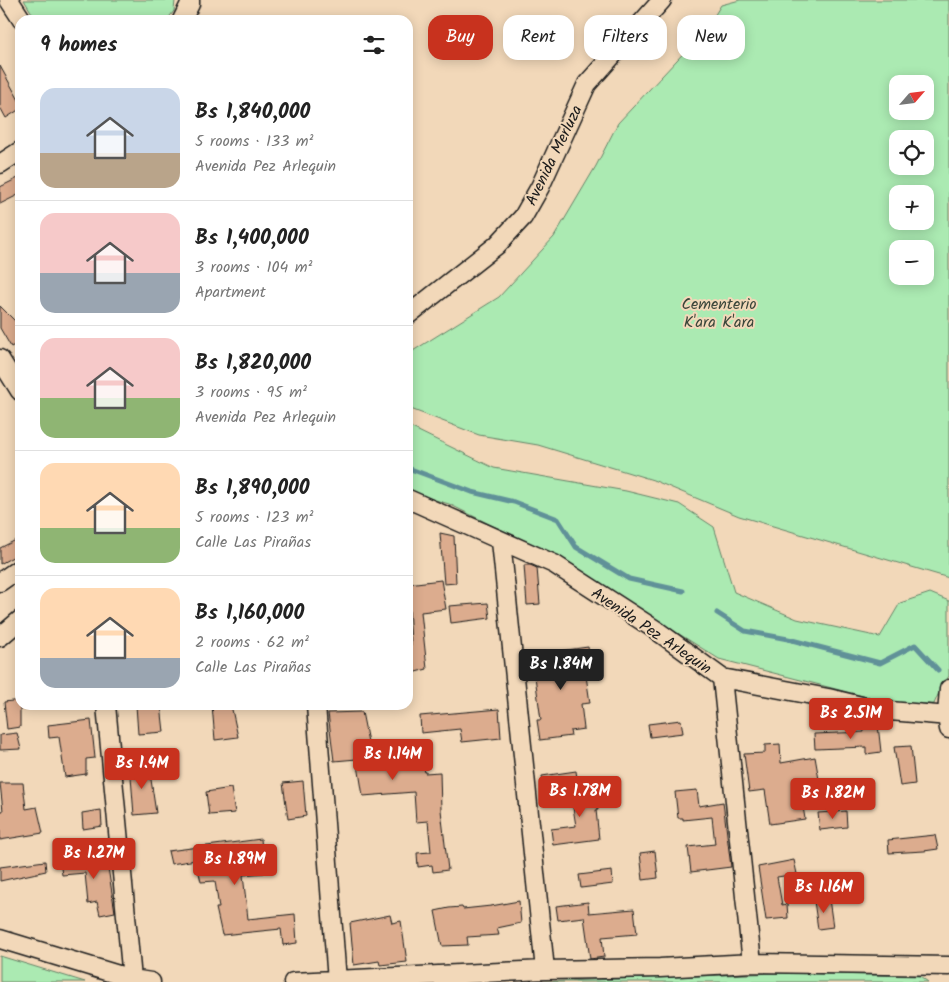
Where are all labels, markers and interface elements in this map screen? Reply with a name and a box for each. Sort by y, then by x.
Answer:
chip: Buy [428,15,493,60]
chip: Rent [503,15,574,60]
chip: Filters [584,15,667,60]
chip: New [677,15,745,60]
text: 9 homes [40,29,117,62]
icon: filters [360,31,388,59]
north arrow [889,75,934,120]
map controls [889,75,934,285]
text: Bs 1,840,000 [195,96,310,129]
street label: Avenida Merluza [519,101,590,210]
icon: home [80,108,140,168]
text: 5 rooms · 133 m² [195,129,313,154]
button: locate [889,130,934,175]
text: Avenida Pez Arlequin [195,154,336,179]
button: + [889,185,934,230]
text: Bs 1,400,000 [195,222,309,255]
icon: home [80,233,140,293]
button: − [889,240,934,285]
text: 3 rooms · 104 m² [195,255,312,280]
text: Apartment [195,280,266,305]
park label: Cementerio K'ara K'ara [682,292,757,335]
text: Bs 1,820,000 [195,347,311,380]
icon: home [80,358,140,418]
text: 3 rooms · 95 m² [195,380,307,405]
text: Avenida Pez Arlequin [195,405,336,430]
text: Bs 1,890,000 [195,472,309,505]
icon: home [80,483,140,543]
text: 5 rooms · 123 m² [195,505,314,530]
text: Calle Las Pirañas [195,530,311,555]
street label: Avenida Pez Arlequin [586,581,717,681]
text: Bs 1,160,000 [195,597,304,630]
icon: home [80,608,140,668]
text: 2 rooms · 62 m² [195,630,309,655]
pin: Bs 1.84M [509,648,613,691]
text: Bs 1.84M [530,652,592,677]
text: Calle Las Pirañas [195,655,311,680]
pin: Bs 2.51M [799,698,903,740]
text: Bs 2.51M [820,701,882,726]
pin: Bs 1.14M [341,738,445,781]
text: Bs 1.14M [364,742,422,767]
pin: Bs 1.4M [96,748,188,790]
text: Bs 1.4M [115,751,169,776]
pin: Bs 1.78M [528,776,632,818]
pin: Bs 1.82M [781,778,885,820]
text: Bs 1.78M [549,779,611,804]
text: Bs 1.82M [801,781,865,806]
pin: Bs 1.27M [42,838,146,880]
text: Bs 1.27M [63,841,125,866]
pin: Bs 1.89M [183,844,287,886]
text: Bs 1.89M [204,847,266,872]
pin: Bs 1.16M [772,872,876,914]
text: Bs 1.16M [795,875,853,900]

